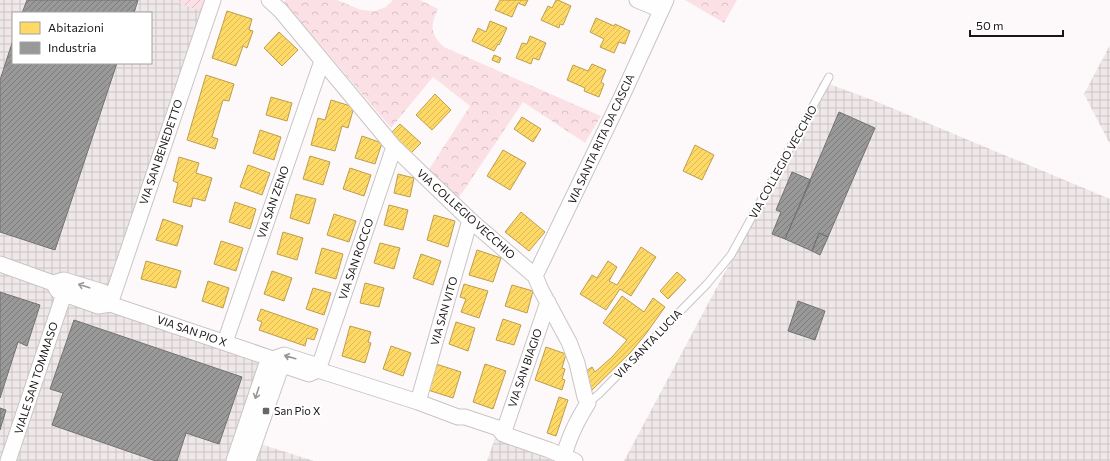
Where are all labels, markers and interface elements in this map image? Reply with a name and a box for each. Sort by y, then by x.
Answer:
legend [12,12,152,64]
scale bar [970,12,1063,38]
text: 50 m [976,18,1004,32]
text: Abitazioni [48,20,104,34]
text: Industria [48,40,96,54]
street label: VIA SANTA RITA DA CASCIA [565,71,637,206]
street label: VIA SAN BENEDETTO [136,97,185,206]
street label: VIA COLLEGIO VECCHIO [746,103,819,221]
street label: VIA SAN ZENO [254,164,291,240]
street label: VIA COLLEGIO VECCHIO [415,166,518,261]
street label: VIA SAN ROCCO [336,217,376,301]
street label: VIA SAN VITO [427,275,460,347]
one-way arrow [78,282,91,289]
street label: VIA SANTA LUCIA [611,306,684,381]
street label: VIA SAN PIO X [155,312,229,349]
street label: VIALE SAN TOMMASO [11,320,60,436]
street label: VIA SAN BIAGIO [505,327,544,409]
one-way arrow [284,353,297,361]
one-way arrow [252,387,260,399]
place label: San Pio X [274,404,321,417]
marker: San Pio X [261,406,271,416]

